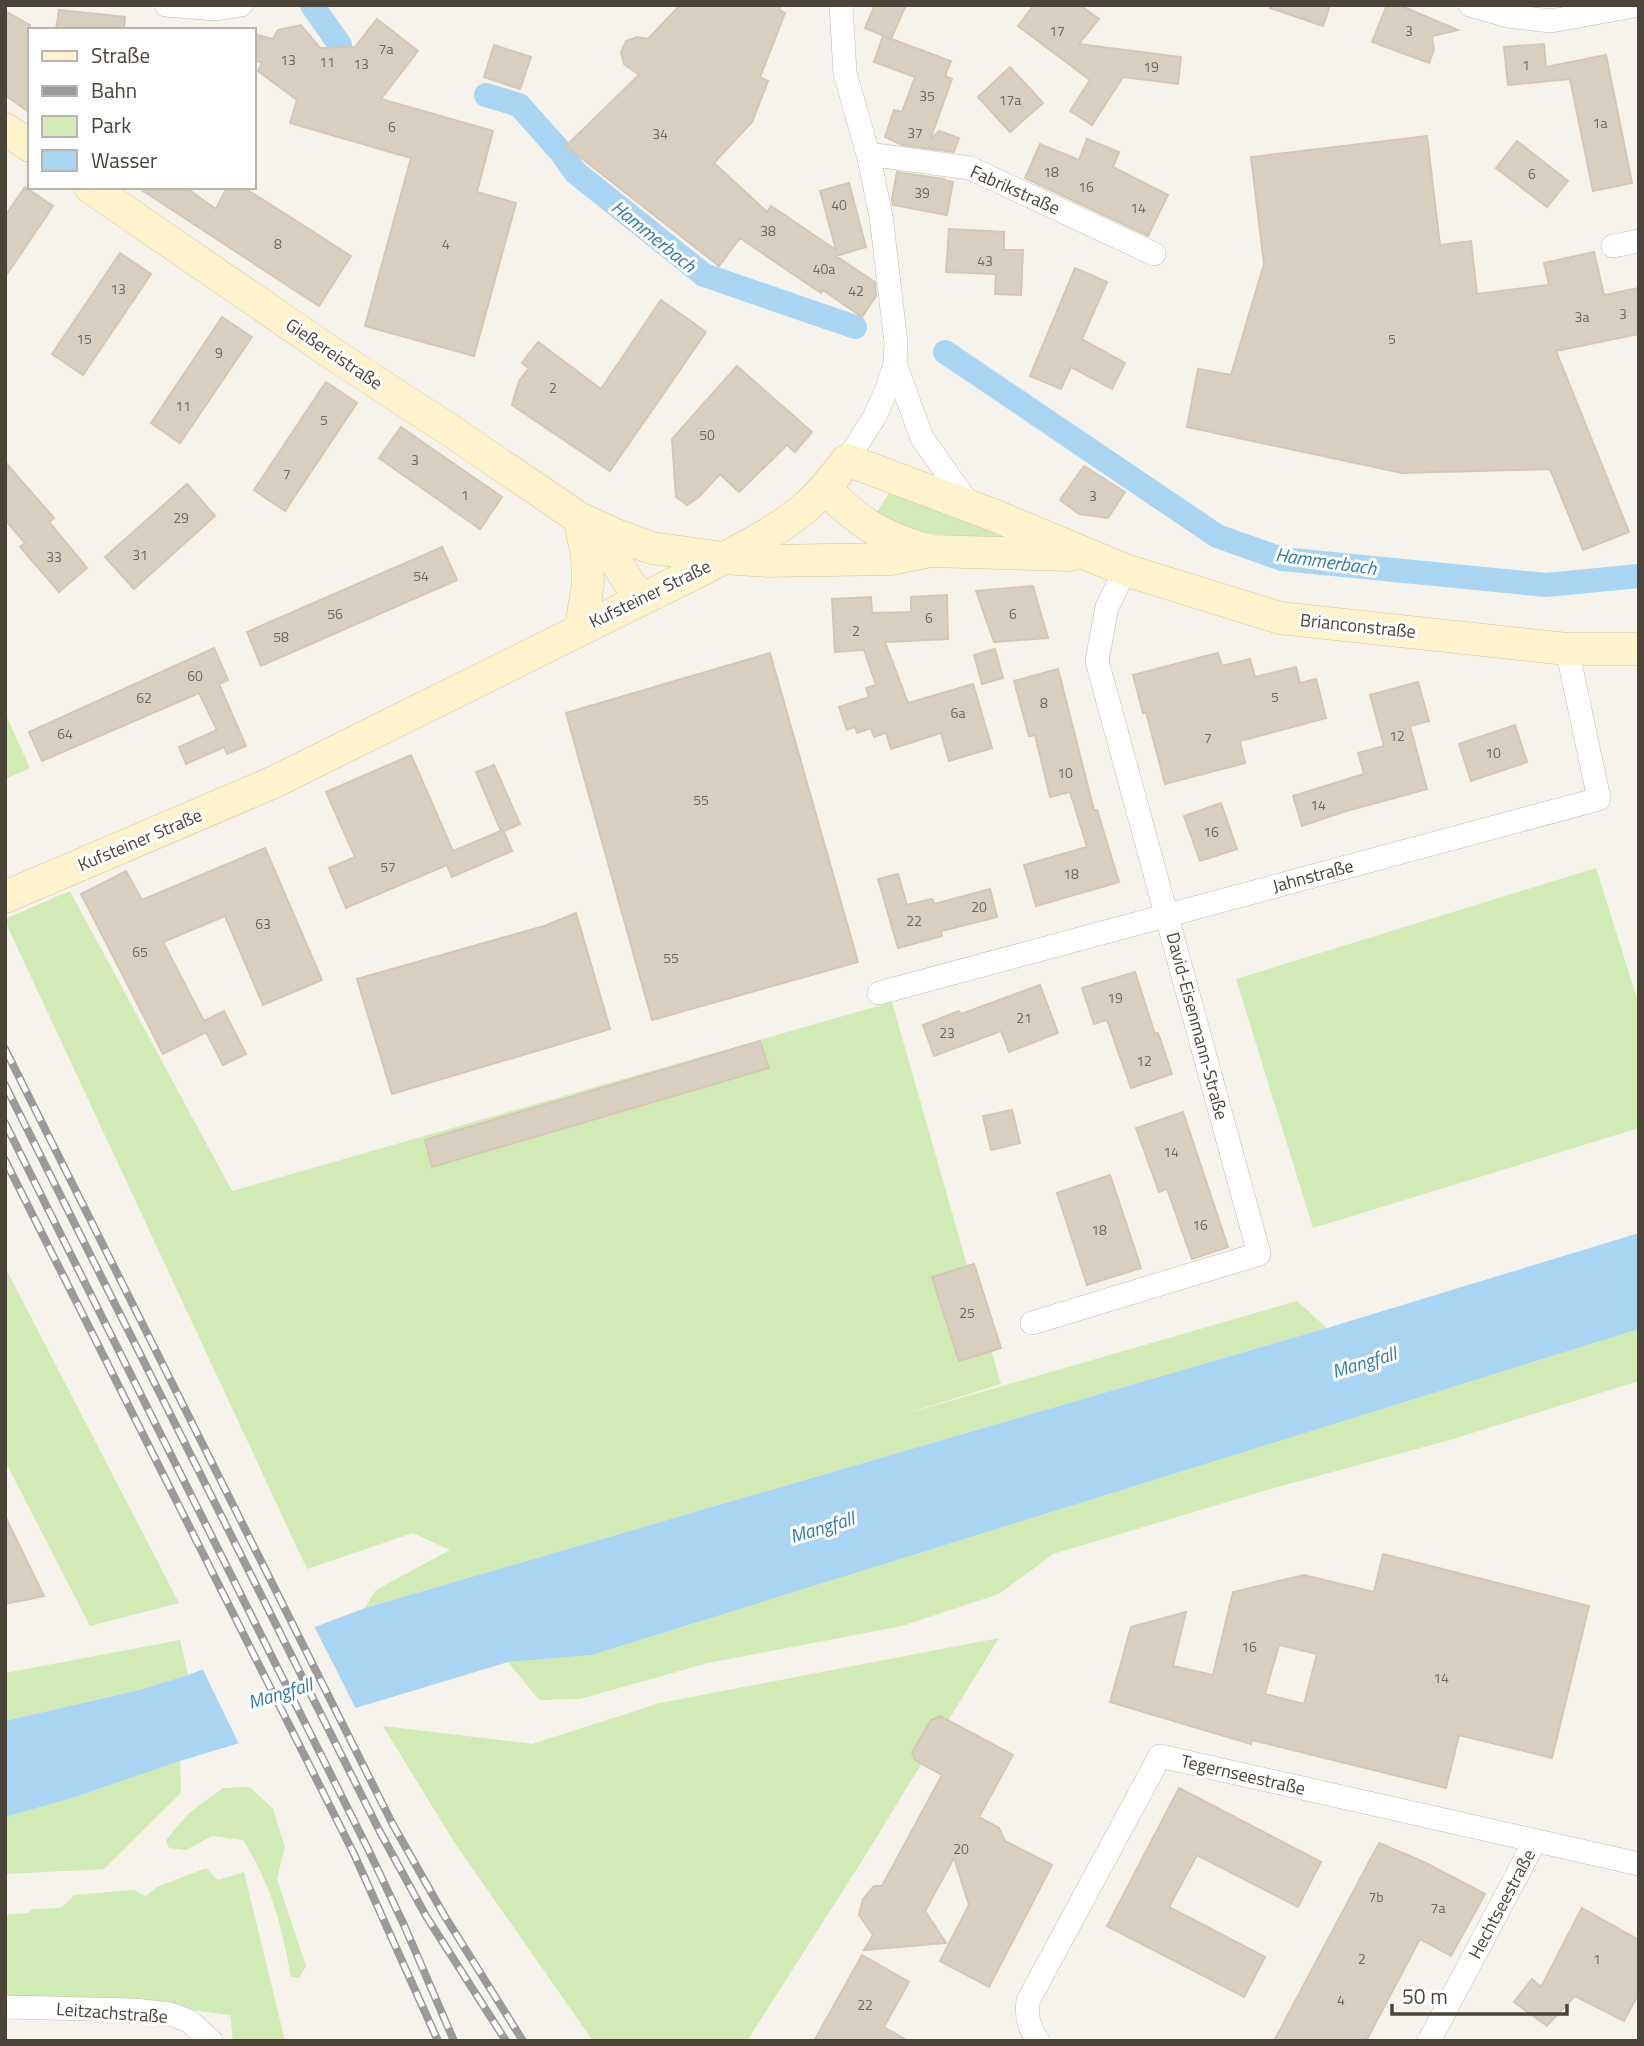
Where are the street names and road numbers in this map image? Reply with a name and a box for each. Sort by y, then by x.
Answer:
street label: Fabrikstraße [966,158,1064,221]
street label: Gießereistraße [280,311,388,396]
street label: Kufsteiner Straße [584,552,715,635]
street label: Brianconstraße [1299,606,1417,645]
street label: Kufsteiner Straße [73,801,206,878]
street label: Jahnstraße [1269,852,1356,899]
street label: David-Eisenmann-Straße [1159,929,1235,1123]
street label: Tegernseestraße [1178,1747,1308,1802]
street label: Hechtseestraße [1461,1844,1542,1963]
street label: Leitzachstraße [55,1995,169,2030]

